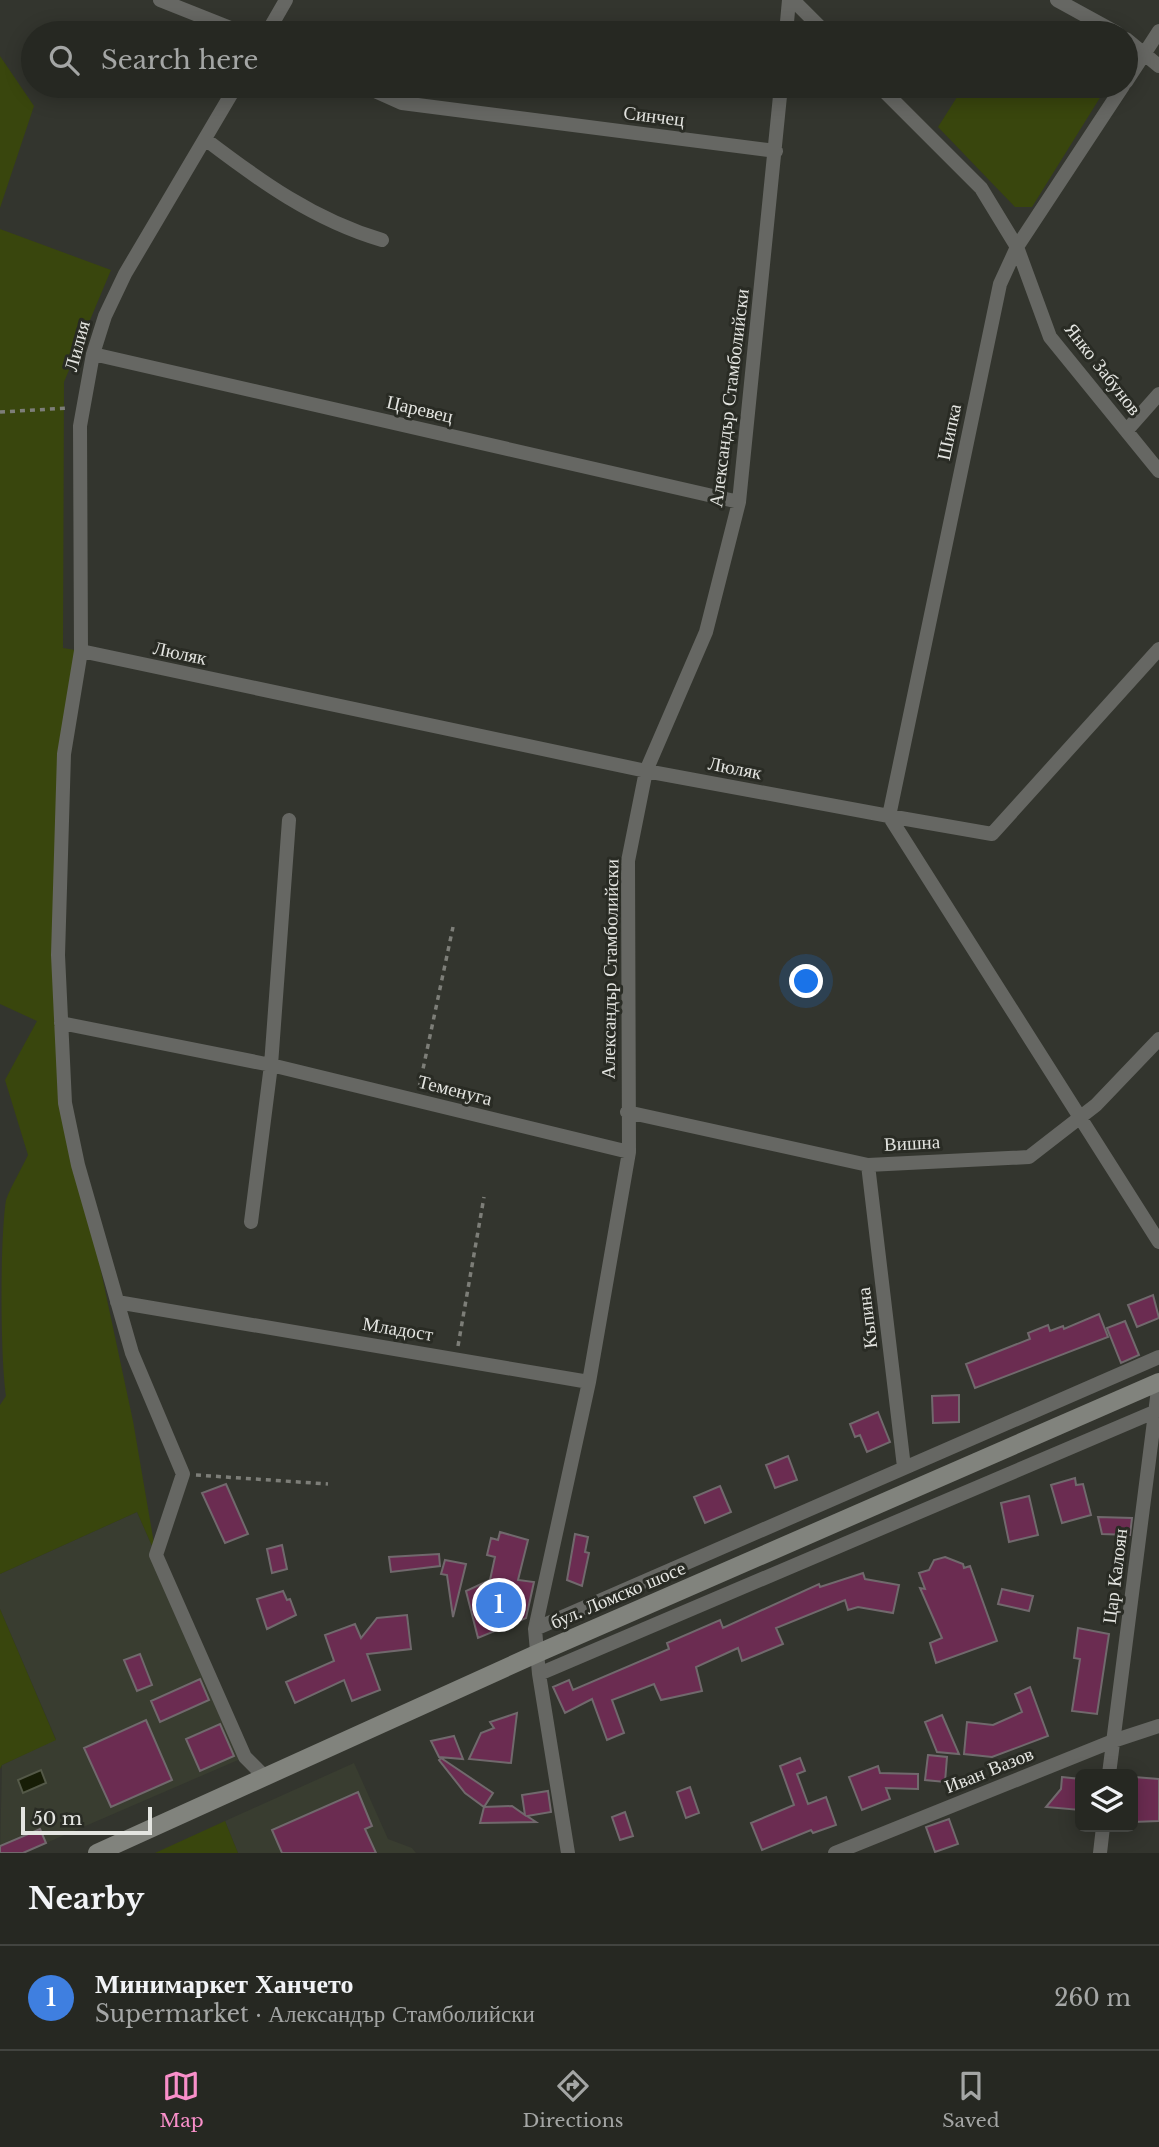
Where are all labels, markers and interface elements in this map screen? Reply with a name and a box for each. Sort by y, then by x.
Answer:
search box [21,21,1138,98]
icon: search [45,41,83,79]
text: Search here [101,44,258,76]
street label: Синчец [622,101,686,131]
street label: Александър Стамболийски [704,287,754,509]
street label: Лилия [59,318,95,374]
street label: Янко Забунов [1060,318,1146,420]
street label: Царевец [384,390,456,428]
street label: Шипка [932,401,966,462]
street label: Люляк [151,636,210,670]
street label: Люляк [706,752,764,785]
street label: Александър Стамболийски [597,859,623,1079]
your location [789,964,823,998]
street label: Теменуга [416,1070,495,1110]
street label: Вишна [883,1130,941,1156]
street label: Къпина [852,1286,882,1350]
street label: Младост [361,1312,436,1346]
street label: Цар Калоян [1098,1527,1132,1625]
street label: бул. Ломско шосе [547,1556,689,1634]
pin: 1 [476,1579,522,1631]
street label: Иван Вазов [941,1742,1037,1798]
map controls [1075,1769,1138,1832]
button: layers [1075,1769,1138,1832]
scale bar [21,1804,152,1836]
text: 50 m [32,1807,82,1830]
text: Nearby [28,1880,144,1917]
text: Минимаркет Ханчето [95,1968,353,2000]
text: 1 [46,1984,56,2012]
text: 260 m [1054,1984,1131,2012]
text: Supermarket · Александър Стамболийски [95,2000,535,2028]
tab: Map [159,2067,204,2132]
tab: Directions [522,2067,623,2132]
tab: Saved [942,2067,1000,2132]

